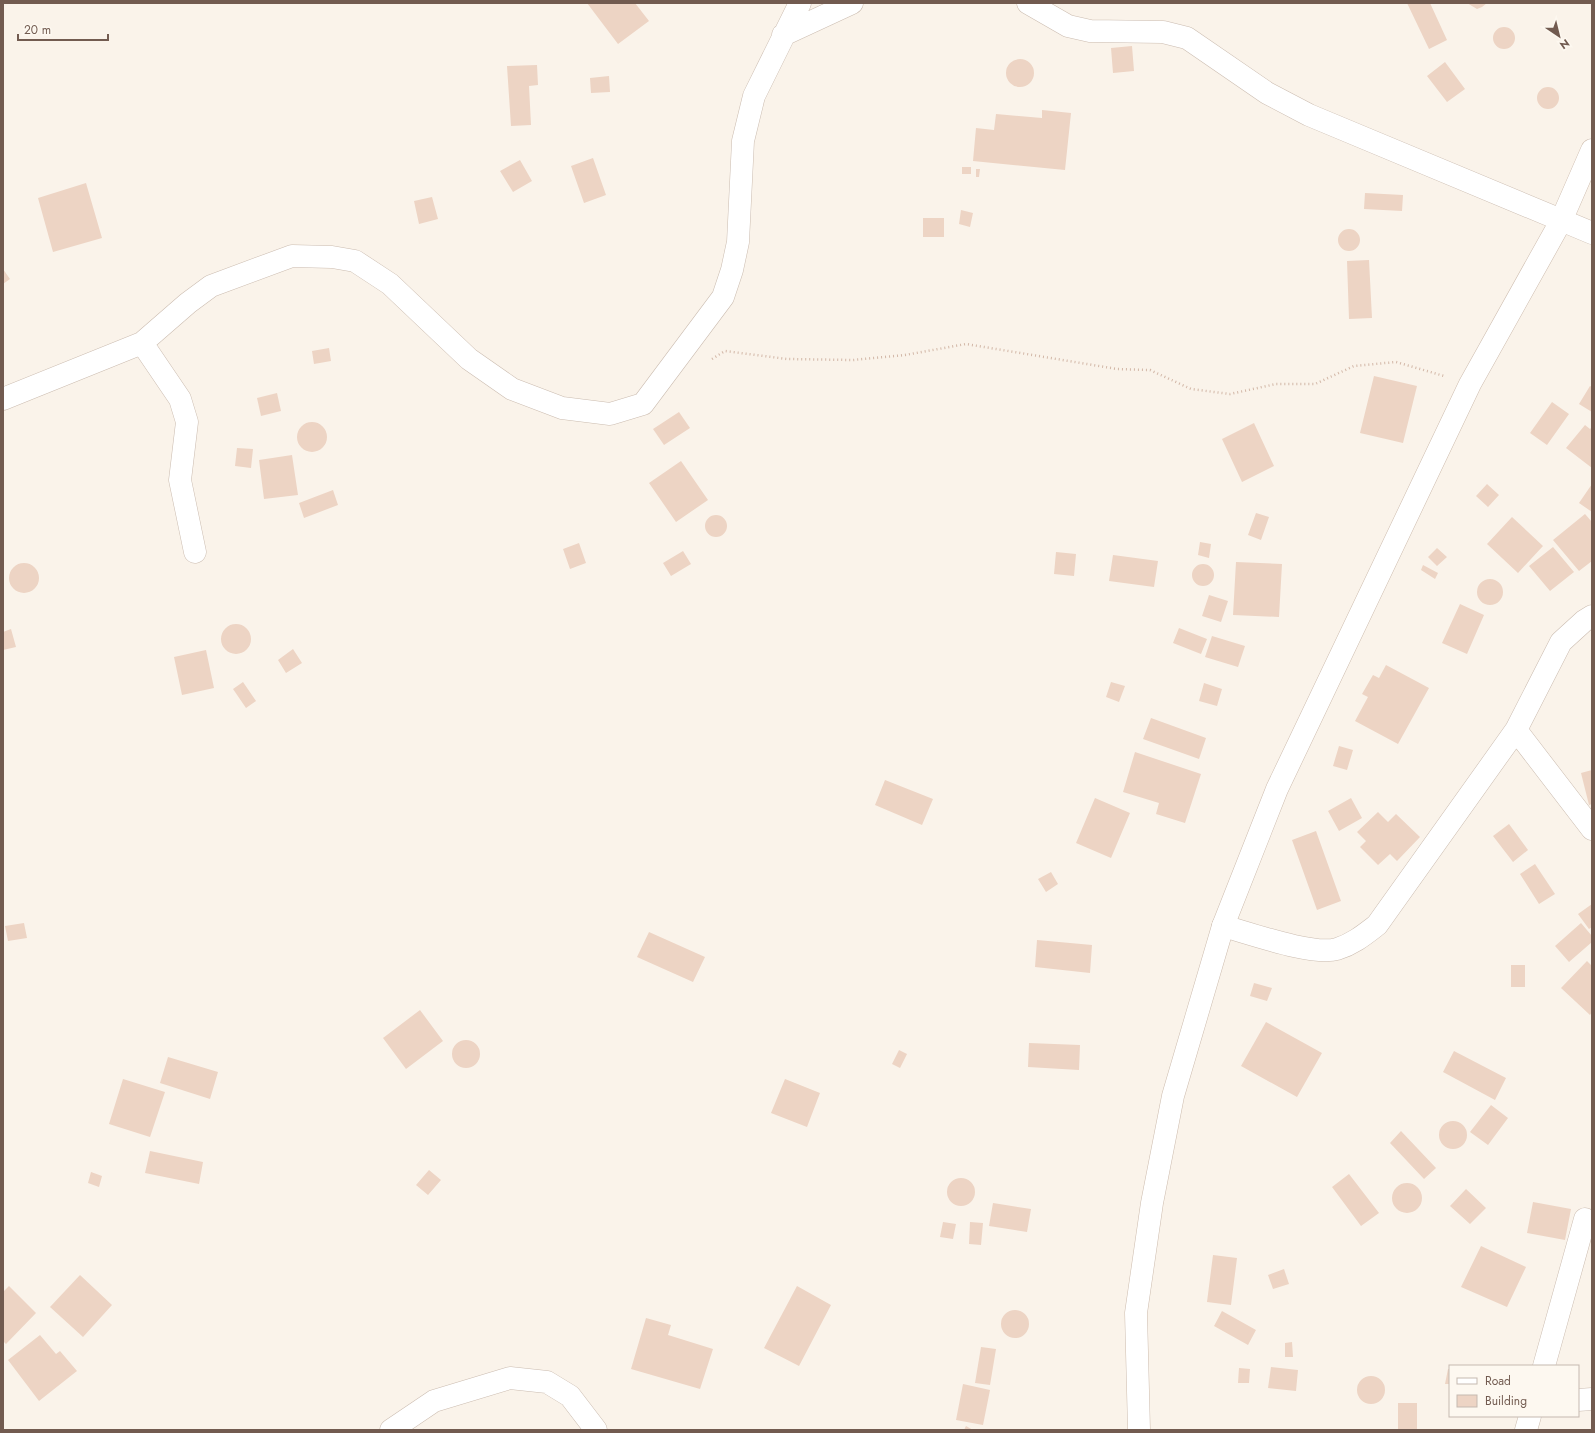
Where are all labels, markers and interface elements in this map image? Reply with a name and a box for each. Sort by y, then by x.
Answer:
scale bar [18,16,108,42]
north arrow [1539,16,1579,56]
text: 20 m [24,21,51,39]
text: N [1557,35,1573,53]
legend [1449,1365,1579,1417]
text: Road [1485,1372,1511,1390]
text: Building [1485,1392,1527,1410]

